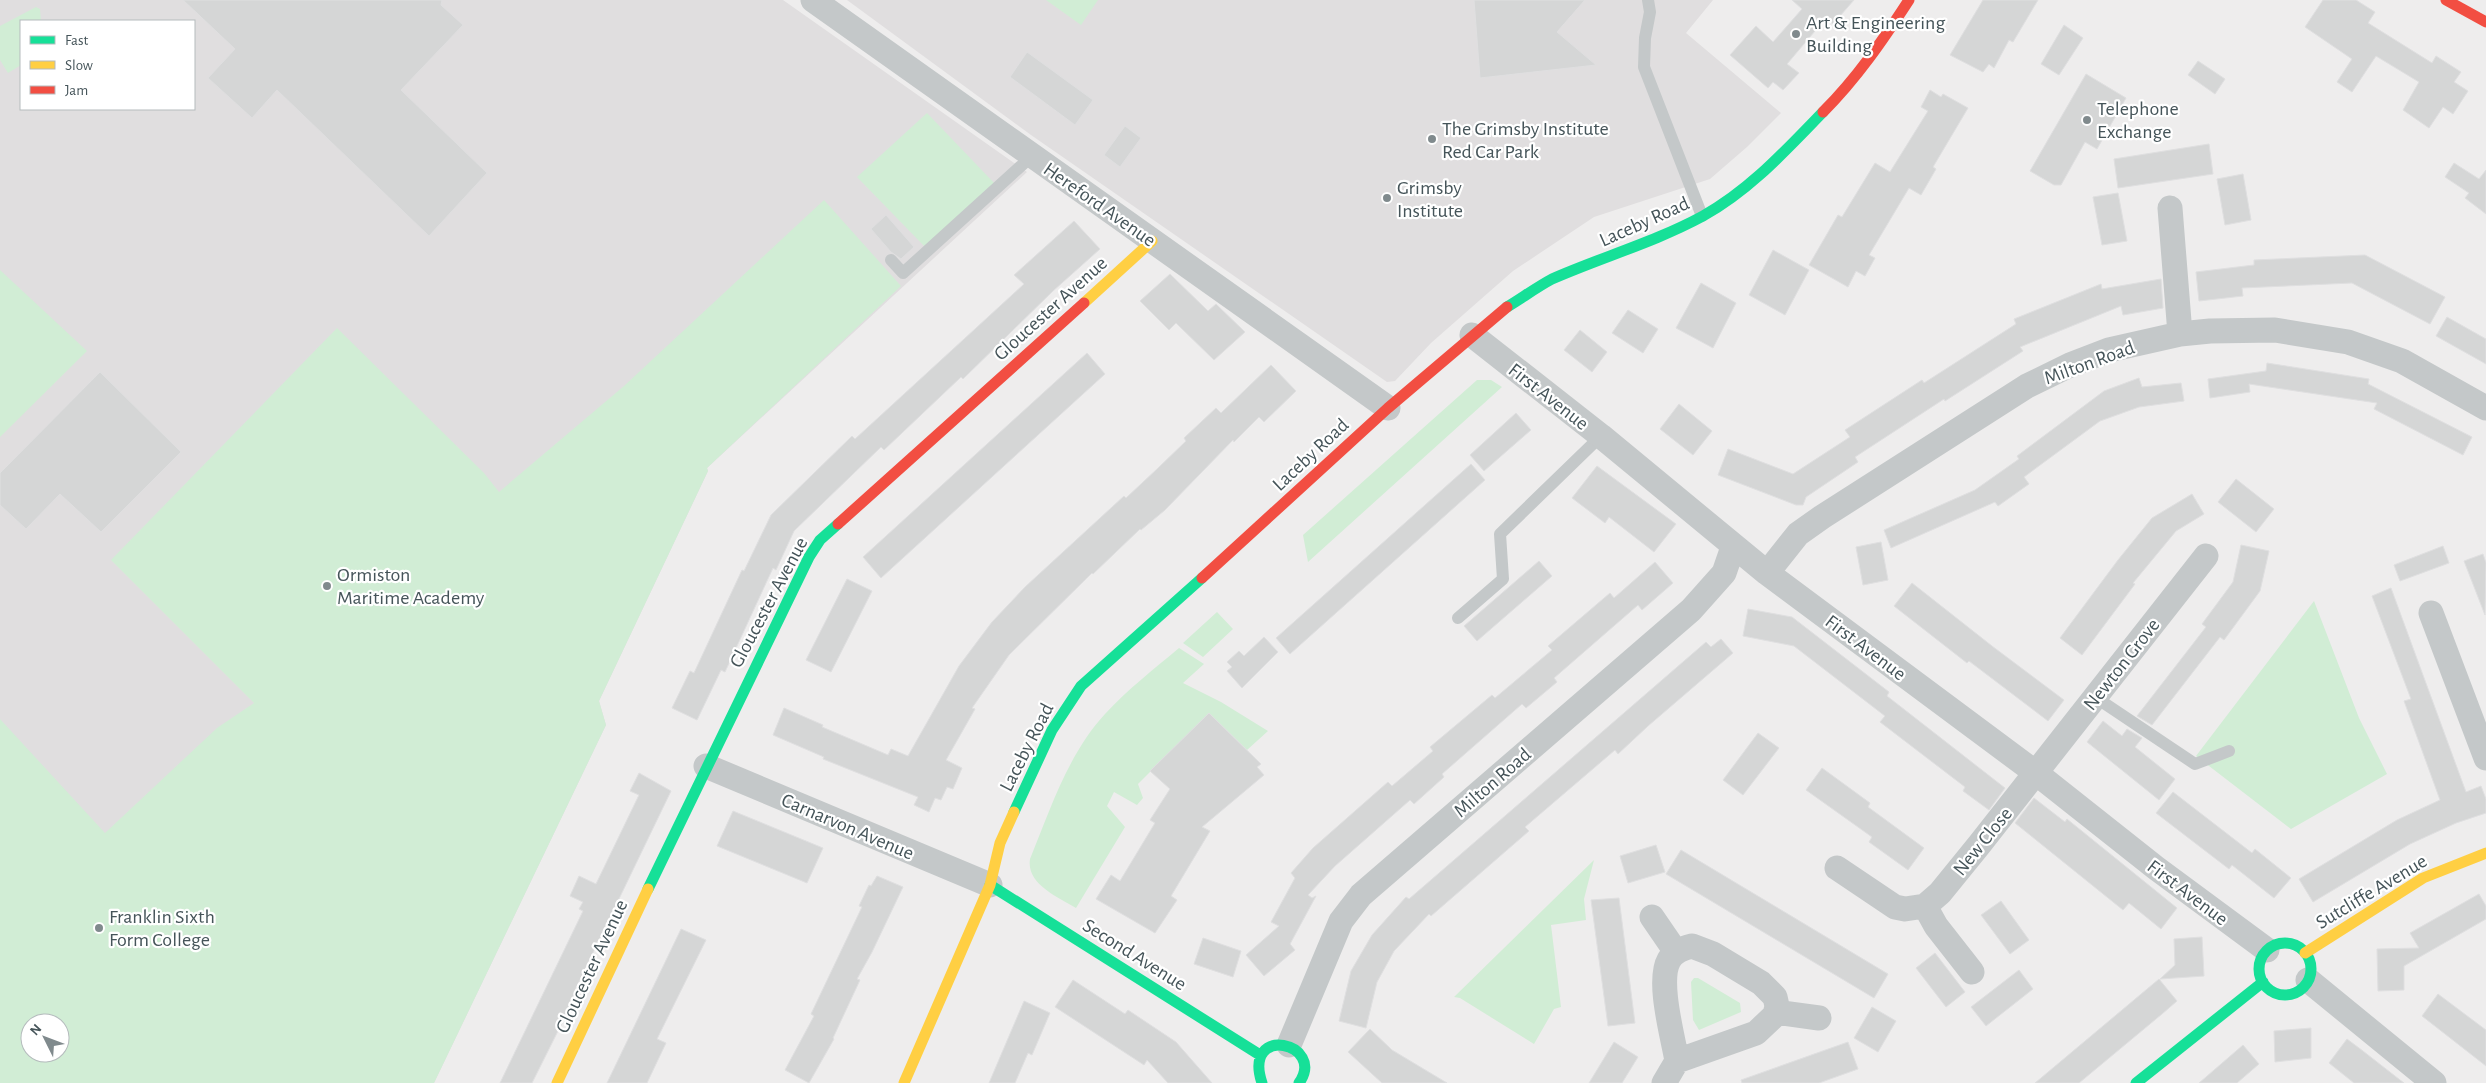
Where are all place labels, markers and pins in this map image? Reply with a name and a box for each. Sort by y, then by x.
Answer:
place label: Art & Engineering Building [1806,13,1945,56]
marker: Art & Engineering Building [1790,28,1802,40]
place label: Telephone Exchange [2097,99,2179,142]
marker: Telephone Exchange [2081,114,2093,126]
place label: The Grimsby Institute Red Car Park [1442,119,1609,162]
marker: The Grimsby Institute Red Car Park [1426,133,1438,145]
place label: Grimsby Institute [1397,178,1463,221]
marker: Grimsby Institute [1381,192,1393,204]
place label: Ormiston Maritime Academy [337,565,485,608]
marker: Ormiston Maritime Academy [321,580,333,592]
place label: Franklin Sixth Form College [109,907,215,950]
marker: Franklin Sixth Form College [93,922,105,934]

